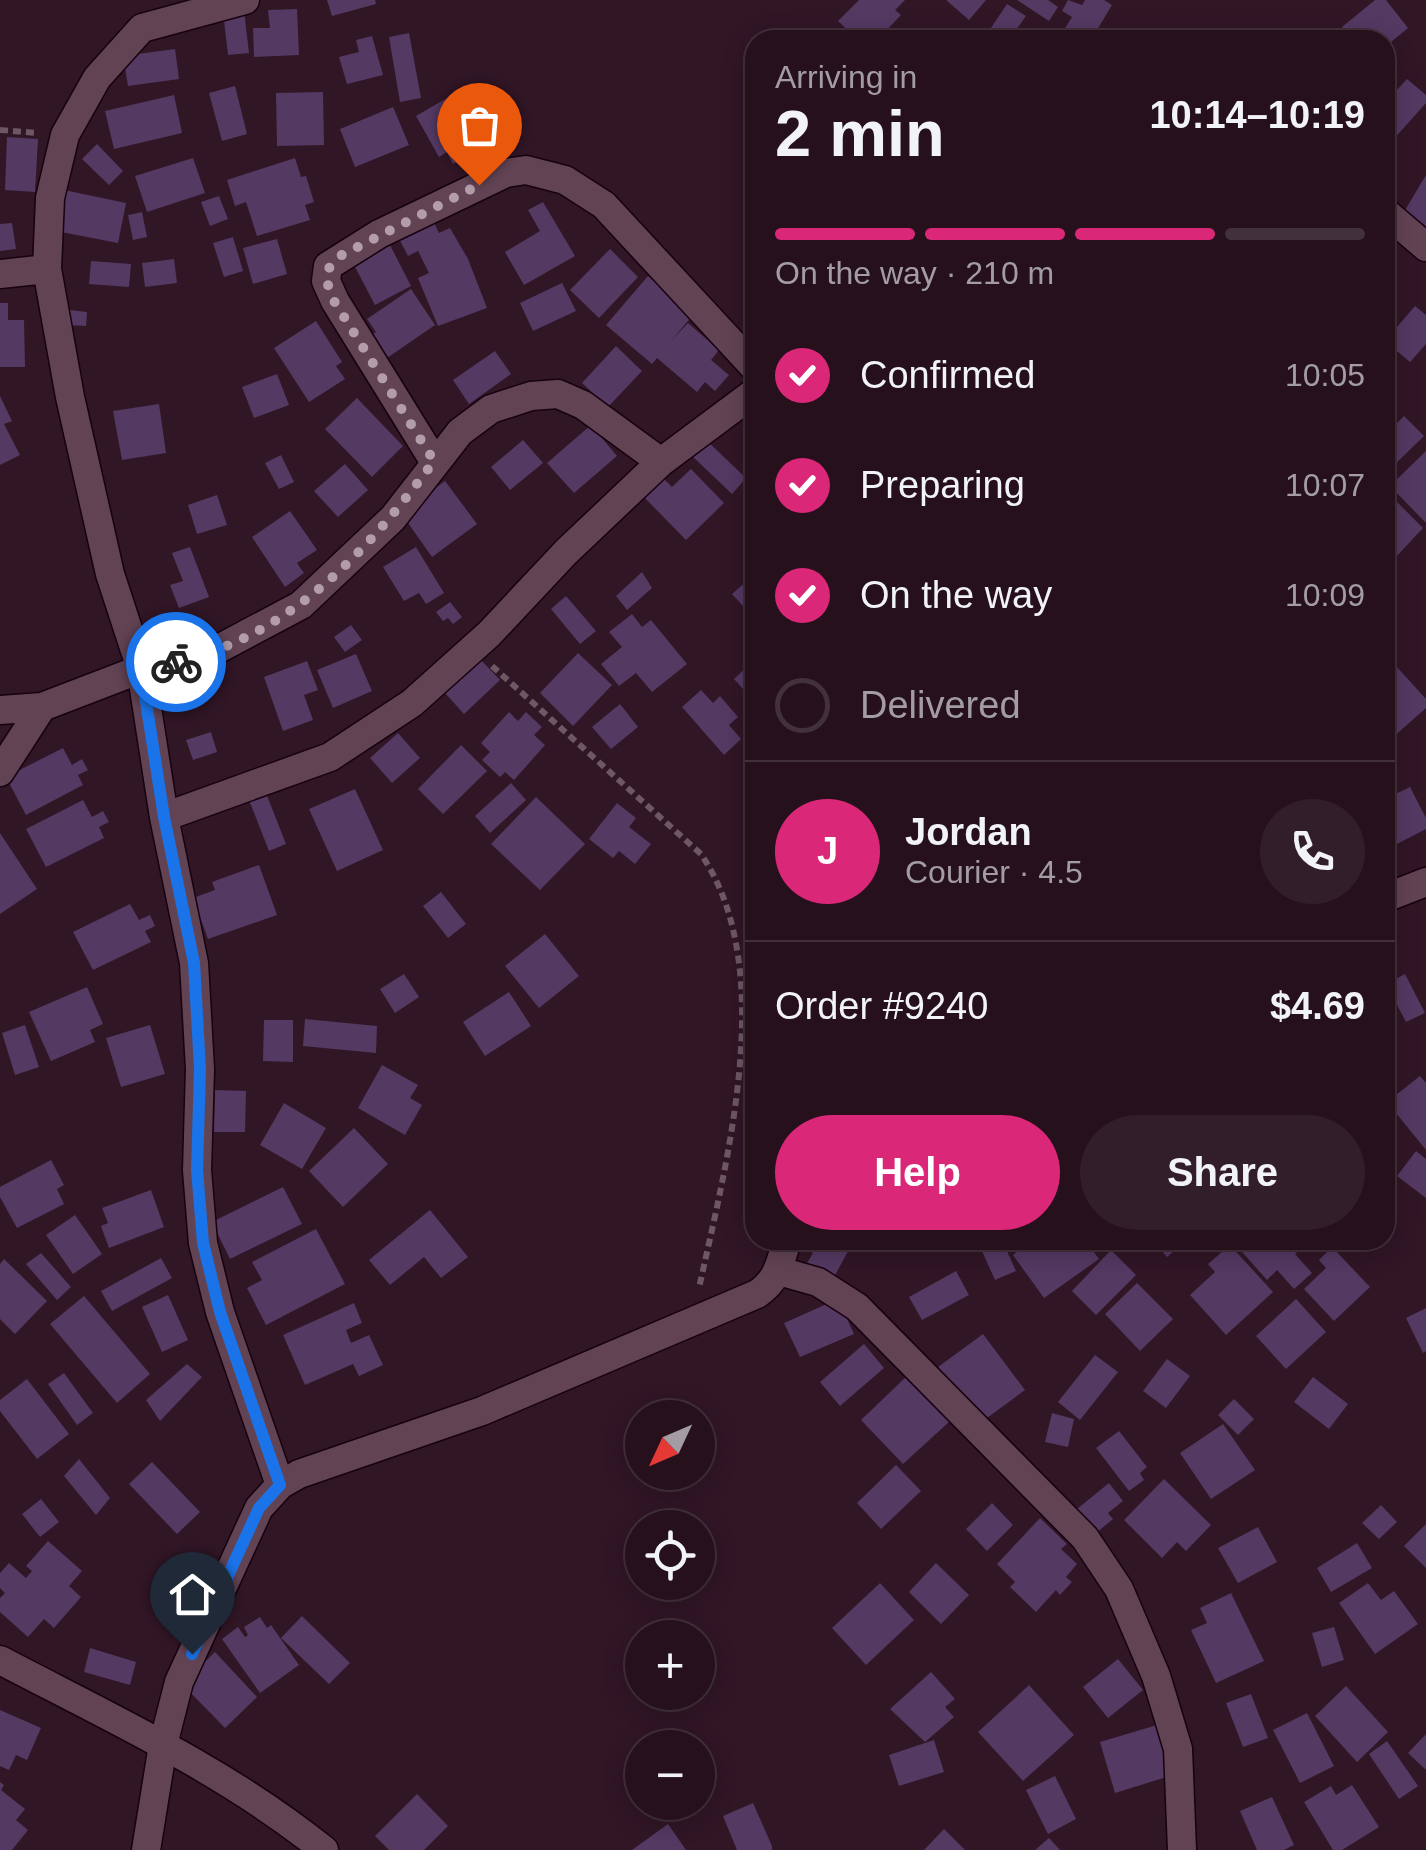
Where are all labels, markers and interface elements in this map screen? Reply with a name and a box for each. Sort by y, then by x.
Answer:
text: Arriving in [775,59,917,95]
pin [437,83,522,186]
text: 10:14–10:19 [1149,94,1365,136]
text: 2 min [775,97,945,170]
icon: bag [452,98,507,153]
text: On the way · 210 m [775,255,1054,291]
icon: check [775,348,830,403]
text: Confirmed [860,354,1035,396]
text: 10:05 [1285,357,1365,393]
icon: check [775,458,830,513]
text: Preparing [860,464,1025,506]
text: 10:07 [1285,467,1365,503]
icon: check [775,568,830,623]
text: On the way [860,574,1052,616]
text: 10:09 [1285,577,1365,613]
courier [126,612,226,712]
icon: bike [149,635,204,690]
text: Delivered [860,684,1021,726]
button: phone [1260,799,1365,904]
text: Jordan [905,811,1032,853]
text: J [817,830,838,872]
text: Courier · 4.5 [905,854,1083,890]
text: Order #9240 [775,985,988,1027]
text: $4.69 [1270,985,1365,1027]
button: Help [775,1115,1060,1230]
button: Share [1080,1115,1365,1230]
north arrow [625,1400,715,1490]
map controls [625,1400,715,1820]
button: locate [625,1510,715,1600]
pin [150,1552,235,1655]
icon: home [165,1567,220,1622]
button: + [625,1620,715,1710]
button: − [625,1730,715,1820]

